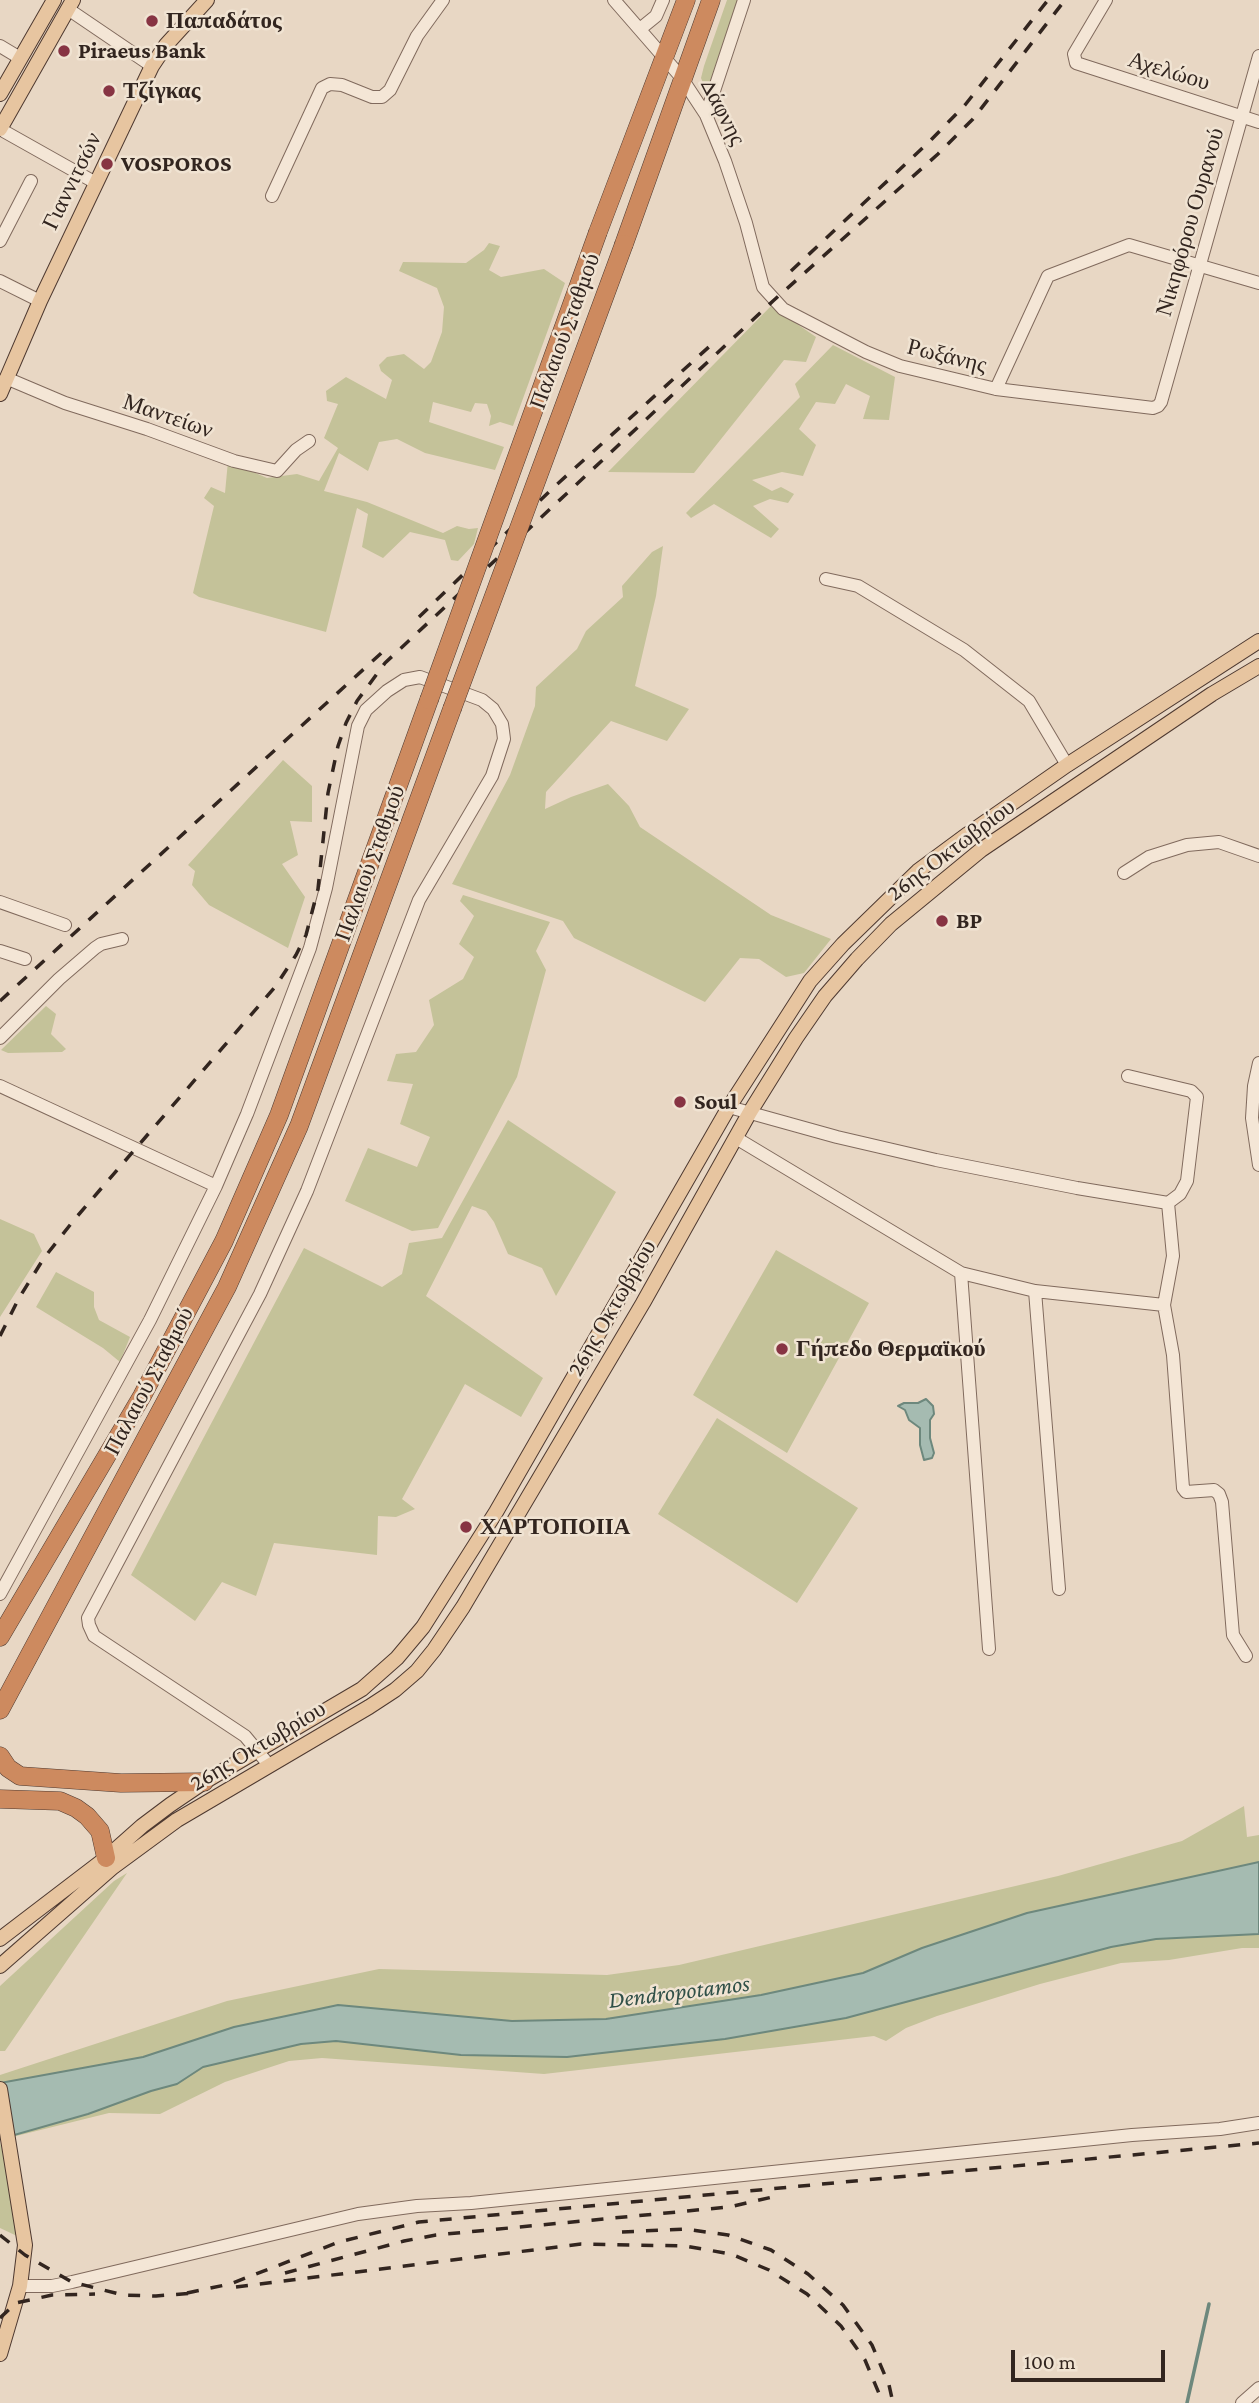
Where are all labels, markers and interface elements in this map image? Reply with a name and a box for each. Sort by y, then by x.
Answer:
place label: Παπαδάτος [166,7,282,35]
marker: Παπαδάτος [144,13,160,29]
place label: Piraeus Bank [78,37,205,65]
marker: Piraeus Bank [56,43,72,59]
street label: Αχελώου [1125,46,1213,96]
street label: Δάφνης [695,74,751,150]
place label: Τζίγκας [123,77,200,105]
marker: Τζίγκας [101,83,117,99]
street label: Νικηφόρου Ουρανού [1150,125,1230,319]
street label: Γιαννιτσών [37,128,107,234]
place label: VOSPOROS [121,150,231,178]
marker: VOSPOROS [99,156,115,172]
street label: Παλαιού Σταθμού [524,249,606,413]
street label: Ρωξάνης [904,333,990,379]
street label: Μαντείων [119,388,217,444]
street label: Παλαιού Σταθμού [329,781,411,945]
street label: 26ης Οκτωβρίου [882,793,1020,907]
place label: BP [956,907,982,935]
marker: BP [934,913,950,929]
place label: Soul [694,1088,737,1116]
marker: Soul [672,1094,688,1110]
street label: 26ης Οκτωβρίου [562,1235,662,1381]
street label: Παλαιού Σταθμού [98,1302,200,1460]
place label: Γήπεδο Θερμαϊκού [796,1335,986,1363]
marker: Γήπεδο Θερμαϊκού [774,1341,790,1357]
place label: ΧΑΡΤΟΠΟΙΙΑ [480,1513,630,1541]
marker: ΧΑΡΤΟΠΟΙΙΑ [458,1519,474,1535]
street label: 26ης Οκτωβρίου [185,1695,331,1797]
water label: Dendropotamos [607,1969,751,2015]
scale bar [1014,2336,1168,2380]
text: 100 m [1024,2350,1076,2374]

